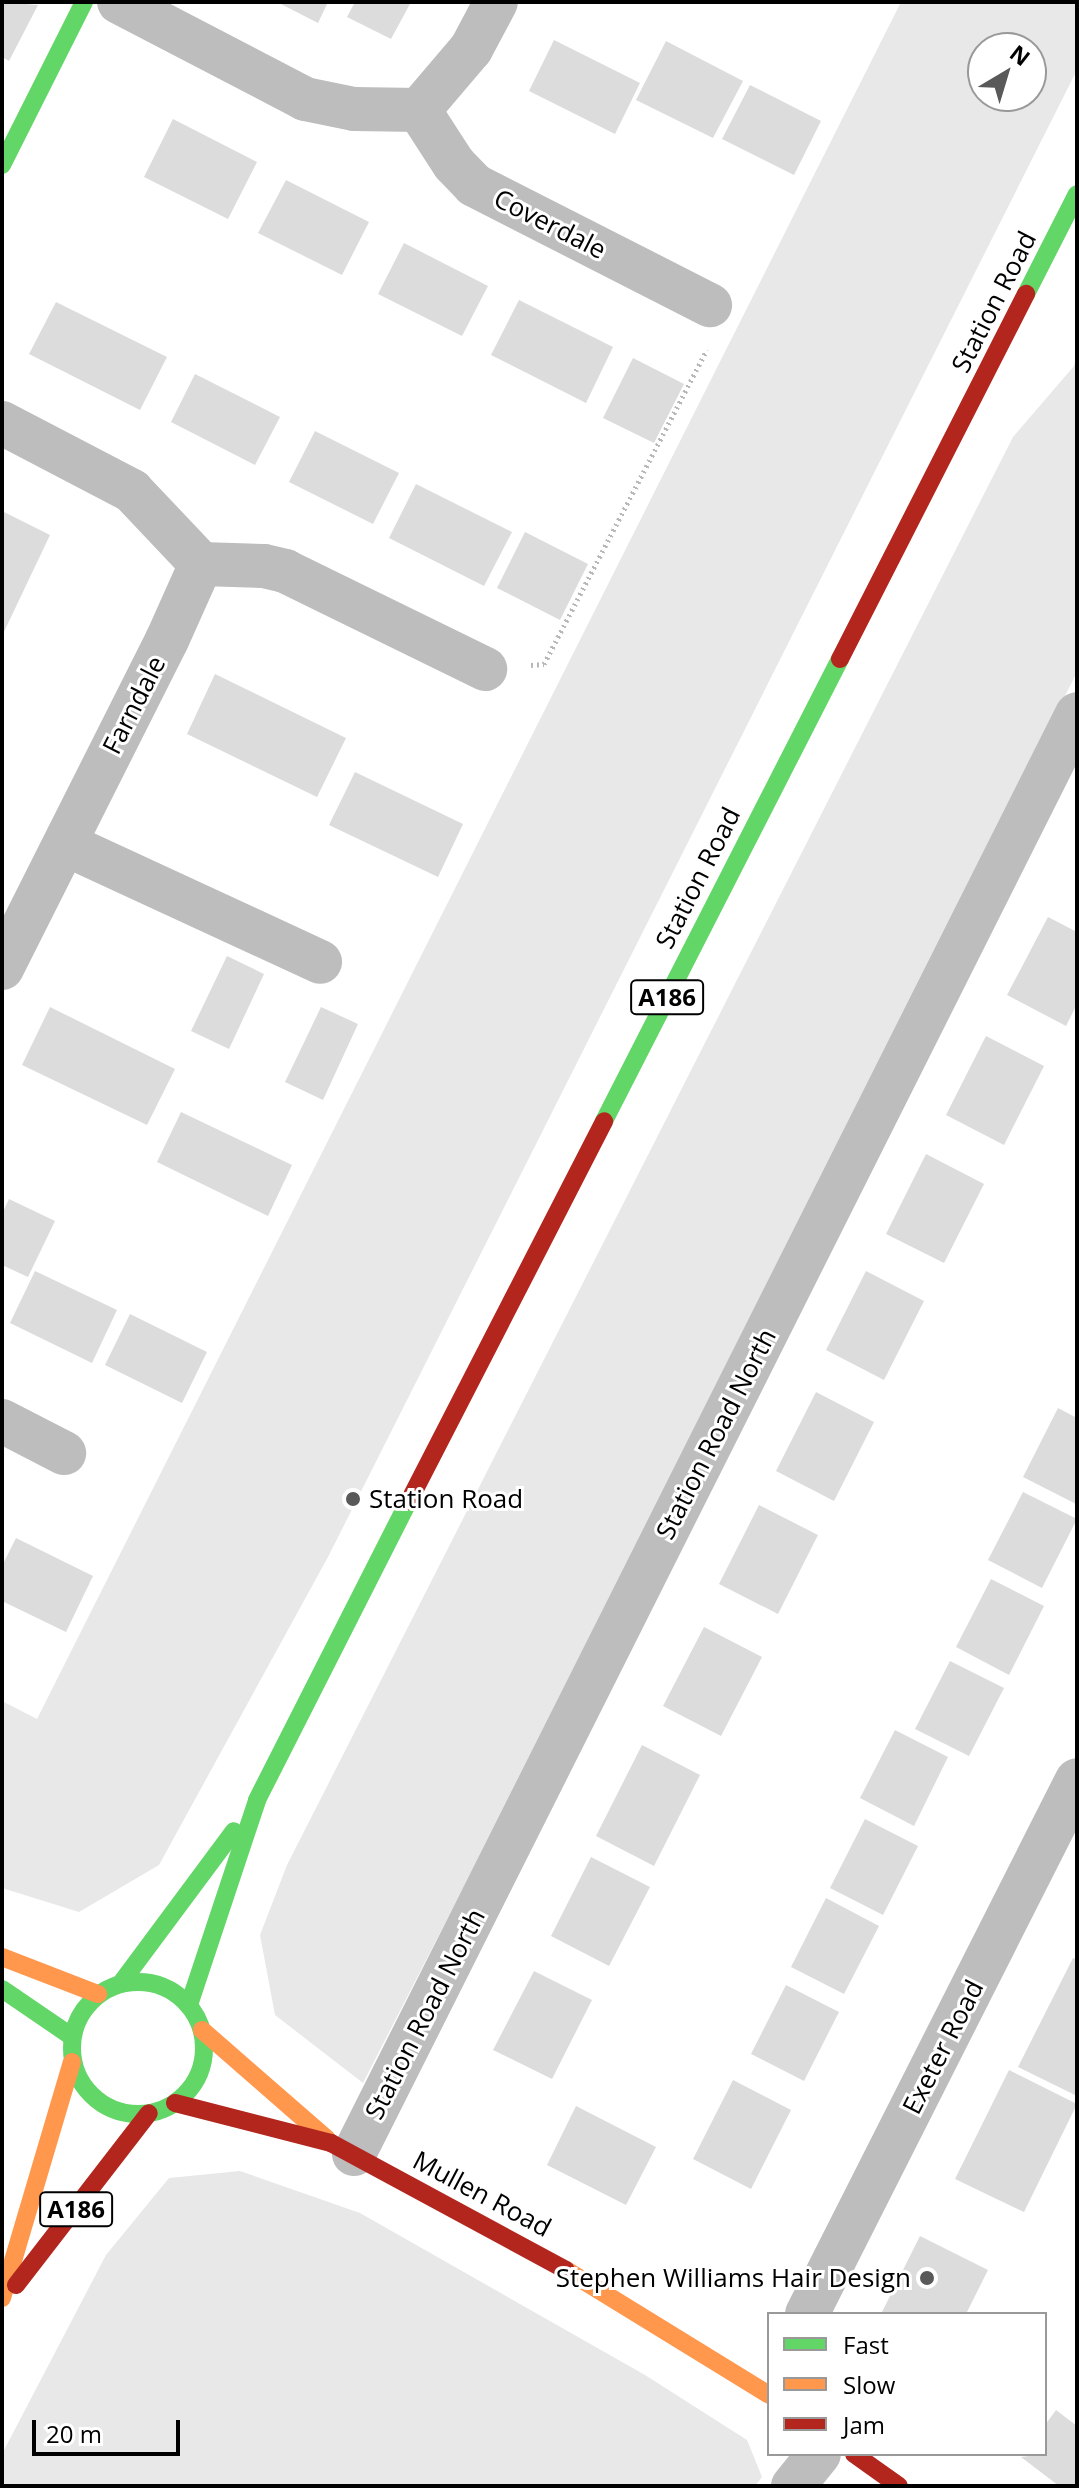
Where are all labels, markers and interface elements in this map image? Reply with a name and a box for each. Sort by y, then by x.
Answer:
north arrow [967,32,1047,112]
text: N [1004,37,1037,72]
street label: Coverdale [489,182,611,266]
street label: Station Road [945,226,1043,378]
street label: Farndale [96,651,172,759]
street label: Station Road [649,802,747,954]
road number: A186 [629,977,705,1017]
street label: Station Road North [649,1324,783,1544]
place label: Station Road [369,1483,523,1515]
marker: Station Road [344,1490,362,1508]
street label: Station Road North [358,1904,492,2124]
street label: Exeter Road [896,1975,990,2119]
street label: Mullen Road [408,2145,556,2243]
road number: A186 [38,2189,114,2229]
place label: Stephen Williams Hair Design [556,2262,911,2294]
marker: Stephen Williams Hair Design [918,2269,936,2287]
legend [767,2312,1047,2456]
text: Fast [843,2328,889,2361]
text: Slow [843,2368,895,2401]
scale bar [36,2404,184,2454]
text: Jam [843,2408,885,2441]
text: 20 m [46,2417,102,2450]

